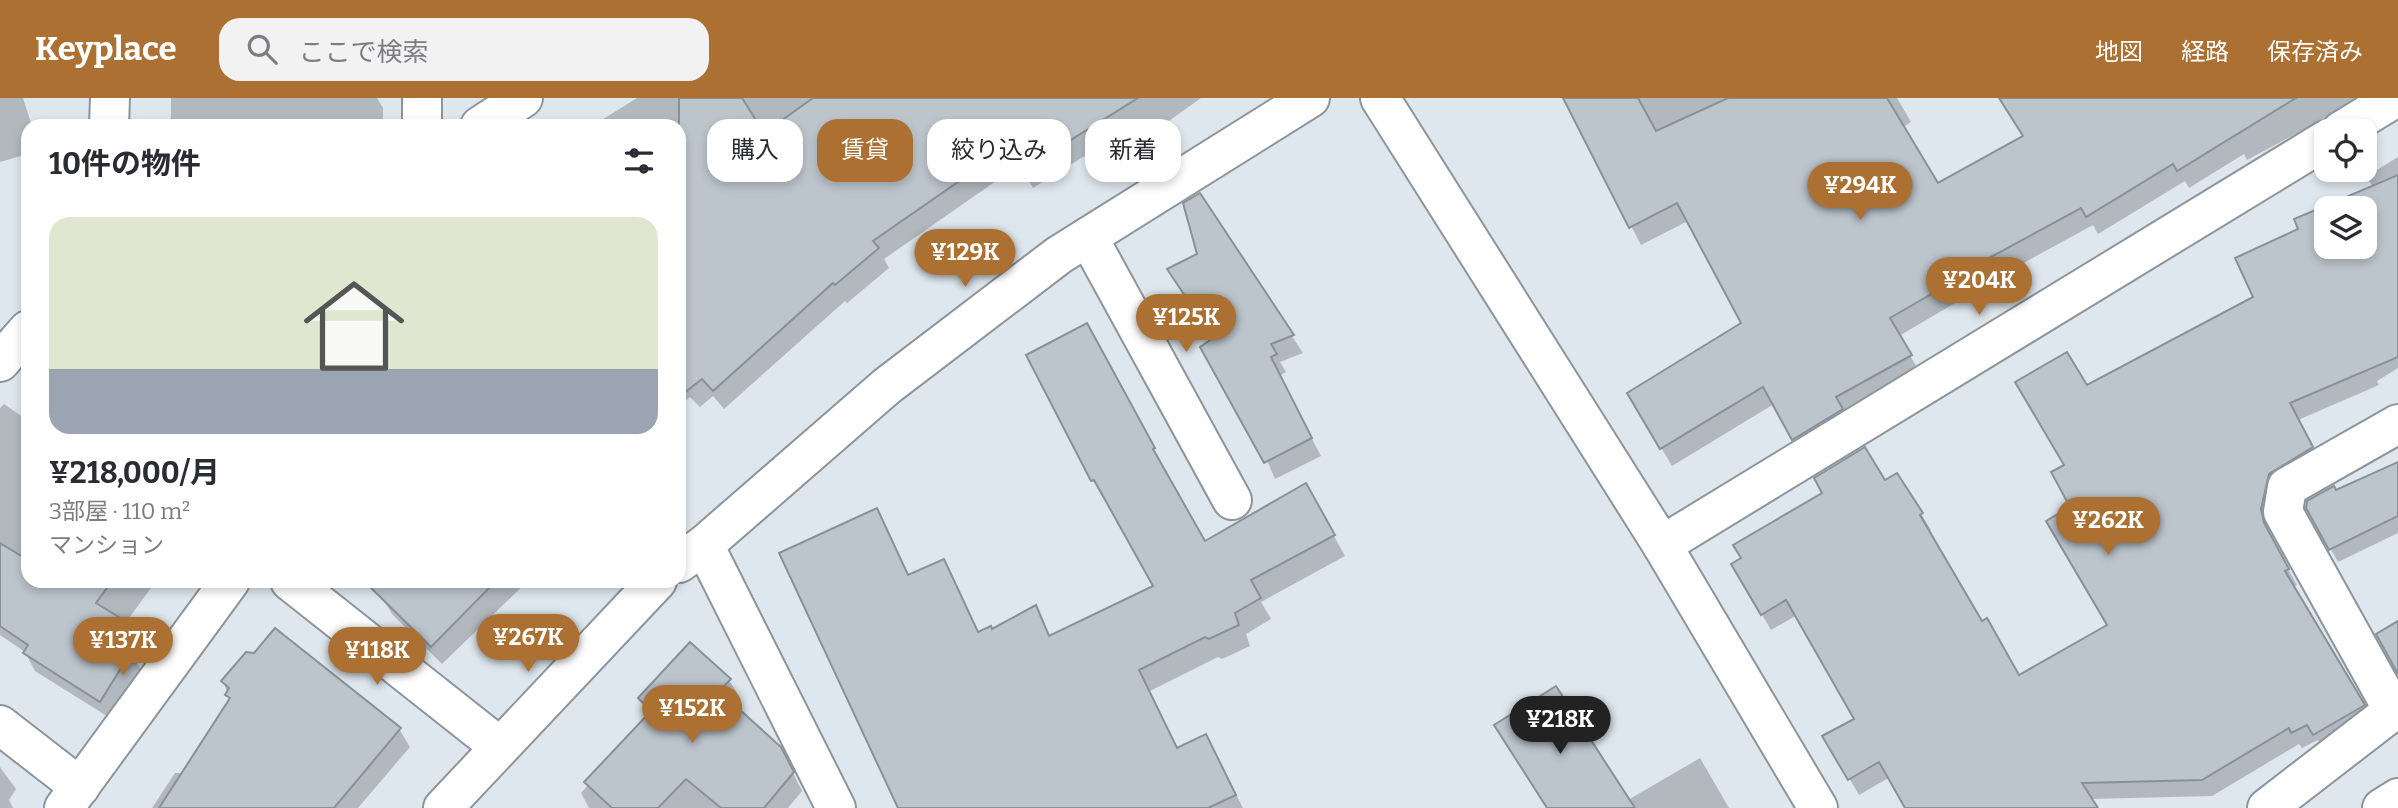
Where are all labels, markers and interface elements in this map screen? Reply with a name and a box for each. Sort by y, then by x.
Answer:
search box [219,18,709,81]
text: Keyplace [35,29,177,69]
icon: search [243,30,281,68]
text: ここで検索 [299,37,429,68]
text: 地図 [2095,38,2143,66]
text: 経路 [2181,38,2229,66]
text: 保存済み [2267,38,2363,66]
chip: 購入 [707,119,803,182]
chip: 賃貸 [817,119,913,182]
chip: 絞り込み [927,119,1071,182]
chip: 新着 [1085,119,1181,182]
map controls [2314,119,2377,259]
button: locate [2314,119,2377,182]
icon: filters [620,142,658,180]
text: 10件の物件 [49,146,201,182]
pin: ¥294K [1811,162,1909,222]
text: ¥294K [1823,171,1897,199]
button: layers [2314,196,2377,259]
pin: ¥129K [916,230,1014,289]
text: ¥129K [931,238,999,266]
pin: ¥204K [1930,258,2028,317]
icon: home [291,263,417,389]
text: ¥204K [1942,266,2016,294]
pin: ¥125K [1137,294,1235,354]
text: ¥125K [1152,303,1220,331]
text: ¥218,000/月 [49,455,220,491]
text: 3部屋 · 110 m² [49,497,190,525]
pin: ¥262K [2059,498,2157,557]
text: ¥262K [2072,506,2144,534]
text: マンション [49,531,164,559]
pin: ¥267K [479,614,577,674]
pin: ¥137K [74,618,172,677]
text: ¥267K [492,623,564,651]
text: ¥137K [89,626,157,654]
pin: ¥118K [328,628,426,687]
text: ¥118K [344,636,410,664]
pin: ¥152K [643,686,741,745]
text: ¥152K [658,694,726,722]
pin: ¥218K [1511,696,1609,756]
text: ¥218K [1526,705,1594,733]

